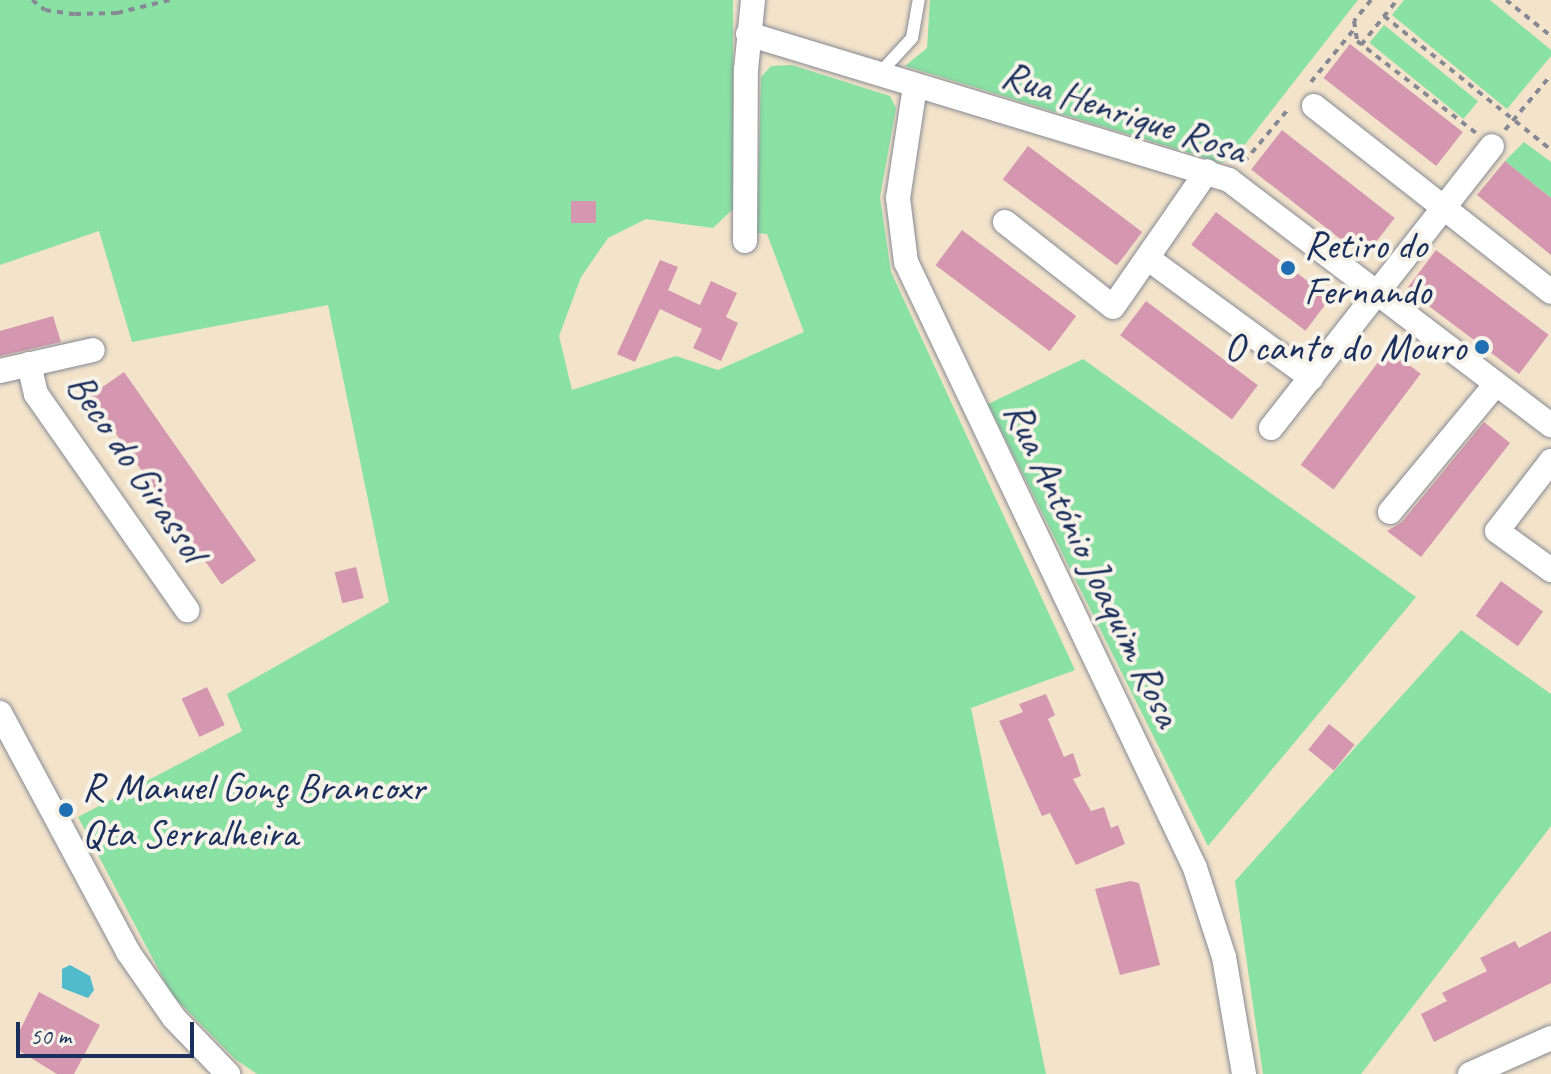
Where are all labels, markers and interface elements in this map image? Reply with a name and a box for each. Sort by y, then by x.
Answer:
street label: Rua Henrique Rosa [996,50,1252,174]
place label: Retiro do Fernando [1304,221,1431,315]
marker: Retiro do Fernando [1279,259,1297,277]
place label: O canto do Mouro [1224,323,1466,371]
marker: O canto do Mouro [1473,338,1491,356]
street label: Beco do Girassol [56,364,218,570]
street label: Rua António Joaquim Rosa [994,395,1192,733]
place label: R Manuel Gonç Brancoxr Qta Serralheira [82,763,425,857]
marker: R Manuel Gonç Brancoxr Qta Serralheira [57,801,75,819]
scale bar [20,1006,198,1056]
text: 50 m [30,1021,71,1051]

